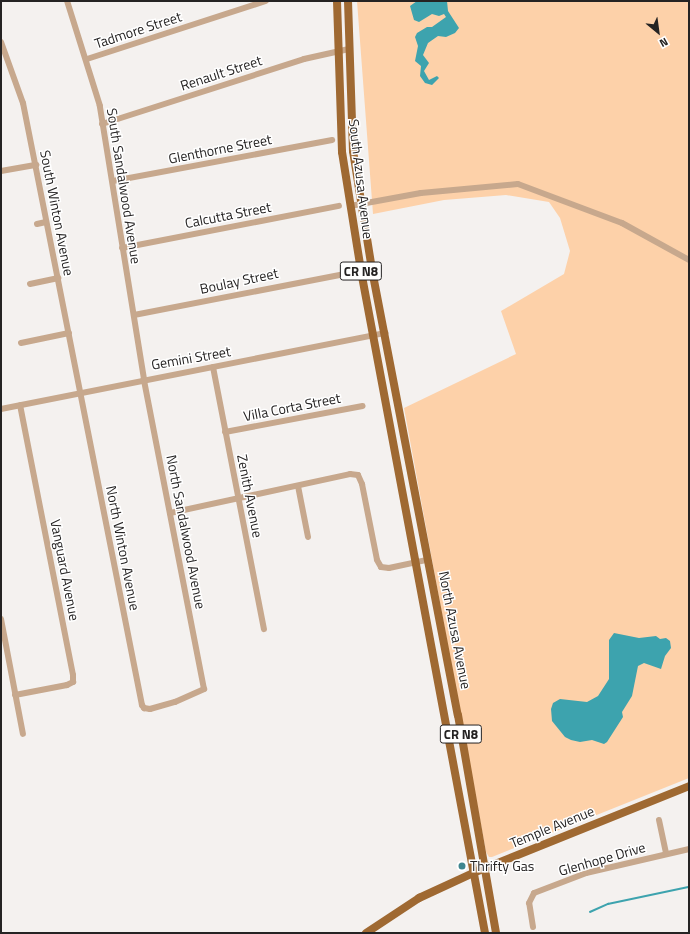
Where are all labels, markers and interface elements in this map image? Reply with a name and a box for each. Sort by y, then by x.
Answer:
street label: Tadmore Street [92,8,184,52]
north arrow [638,12,678,52]
text: N [657,34,671,51]
street label: Renault Street [178,52,264,94]
street label: South Sandalwood Avenue [103,107,145,265]
street label: South Azusa Avenue [345,118,377,240]
street label: Glenthorne Street [167,131,273,167]
street label: South Winton Avenue [37,149,77,277]
street label: Calcutta Street [183,198,273,232]
road number: CR N8 [339,260,383,282]
street label: Boulay Street [198,265,280,297]
street label: Gemini Street [150,343,232,373]
street label: Villa Corta Street [242,389,342,425]
street label: Zenith Avenue [234,453,266,539]
street label: North Sandalwood Avenue [163,454,209,610]
street label: North Winton Avenue [103,484,143,612]
street label: Vanguard Avenue [47,518,83,622]
street label: North Azusa Avenue [435,570,475,690]
road number: CR N8 [439,723,483,745]
street label: Temple Avenue [507,802,597,852]
street label: Glenhope Drive [557,839,647,879]
place label: Thrifty Gas [470,858,534,874]
marker: Thrifty Gas [457,861,467,871]

